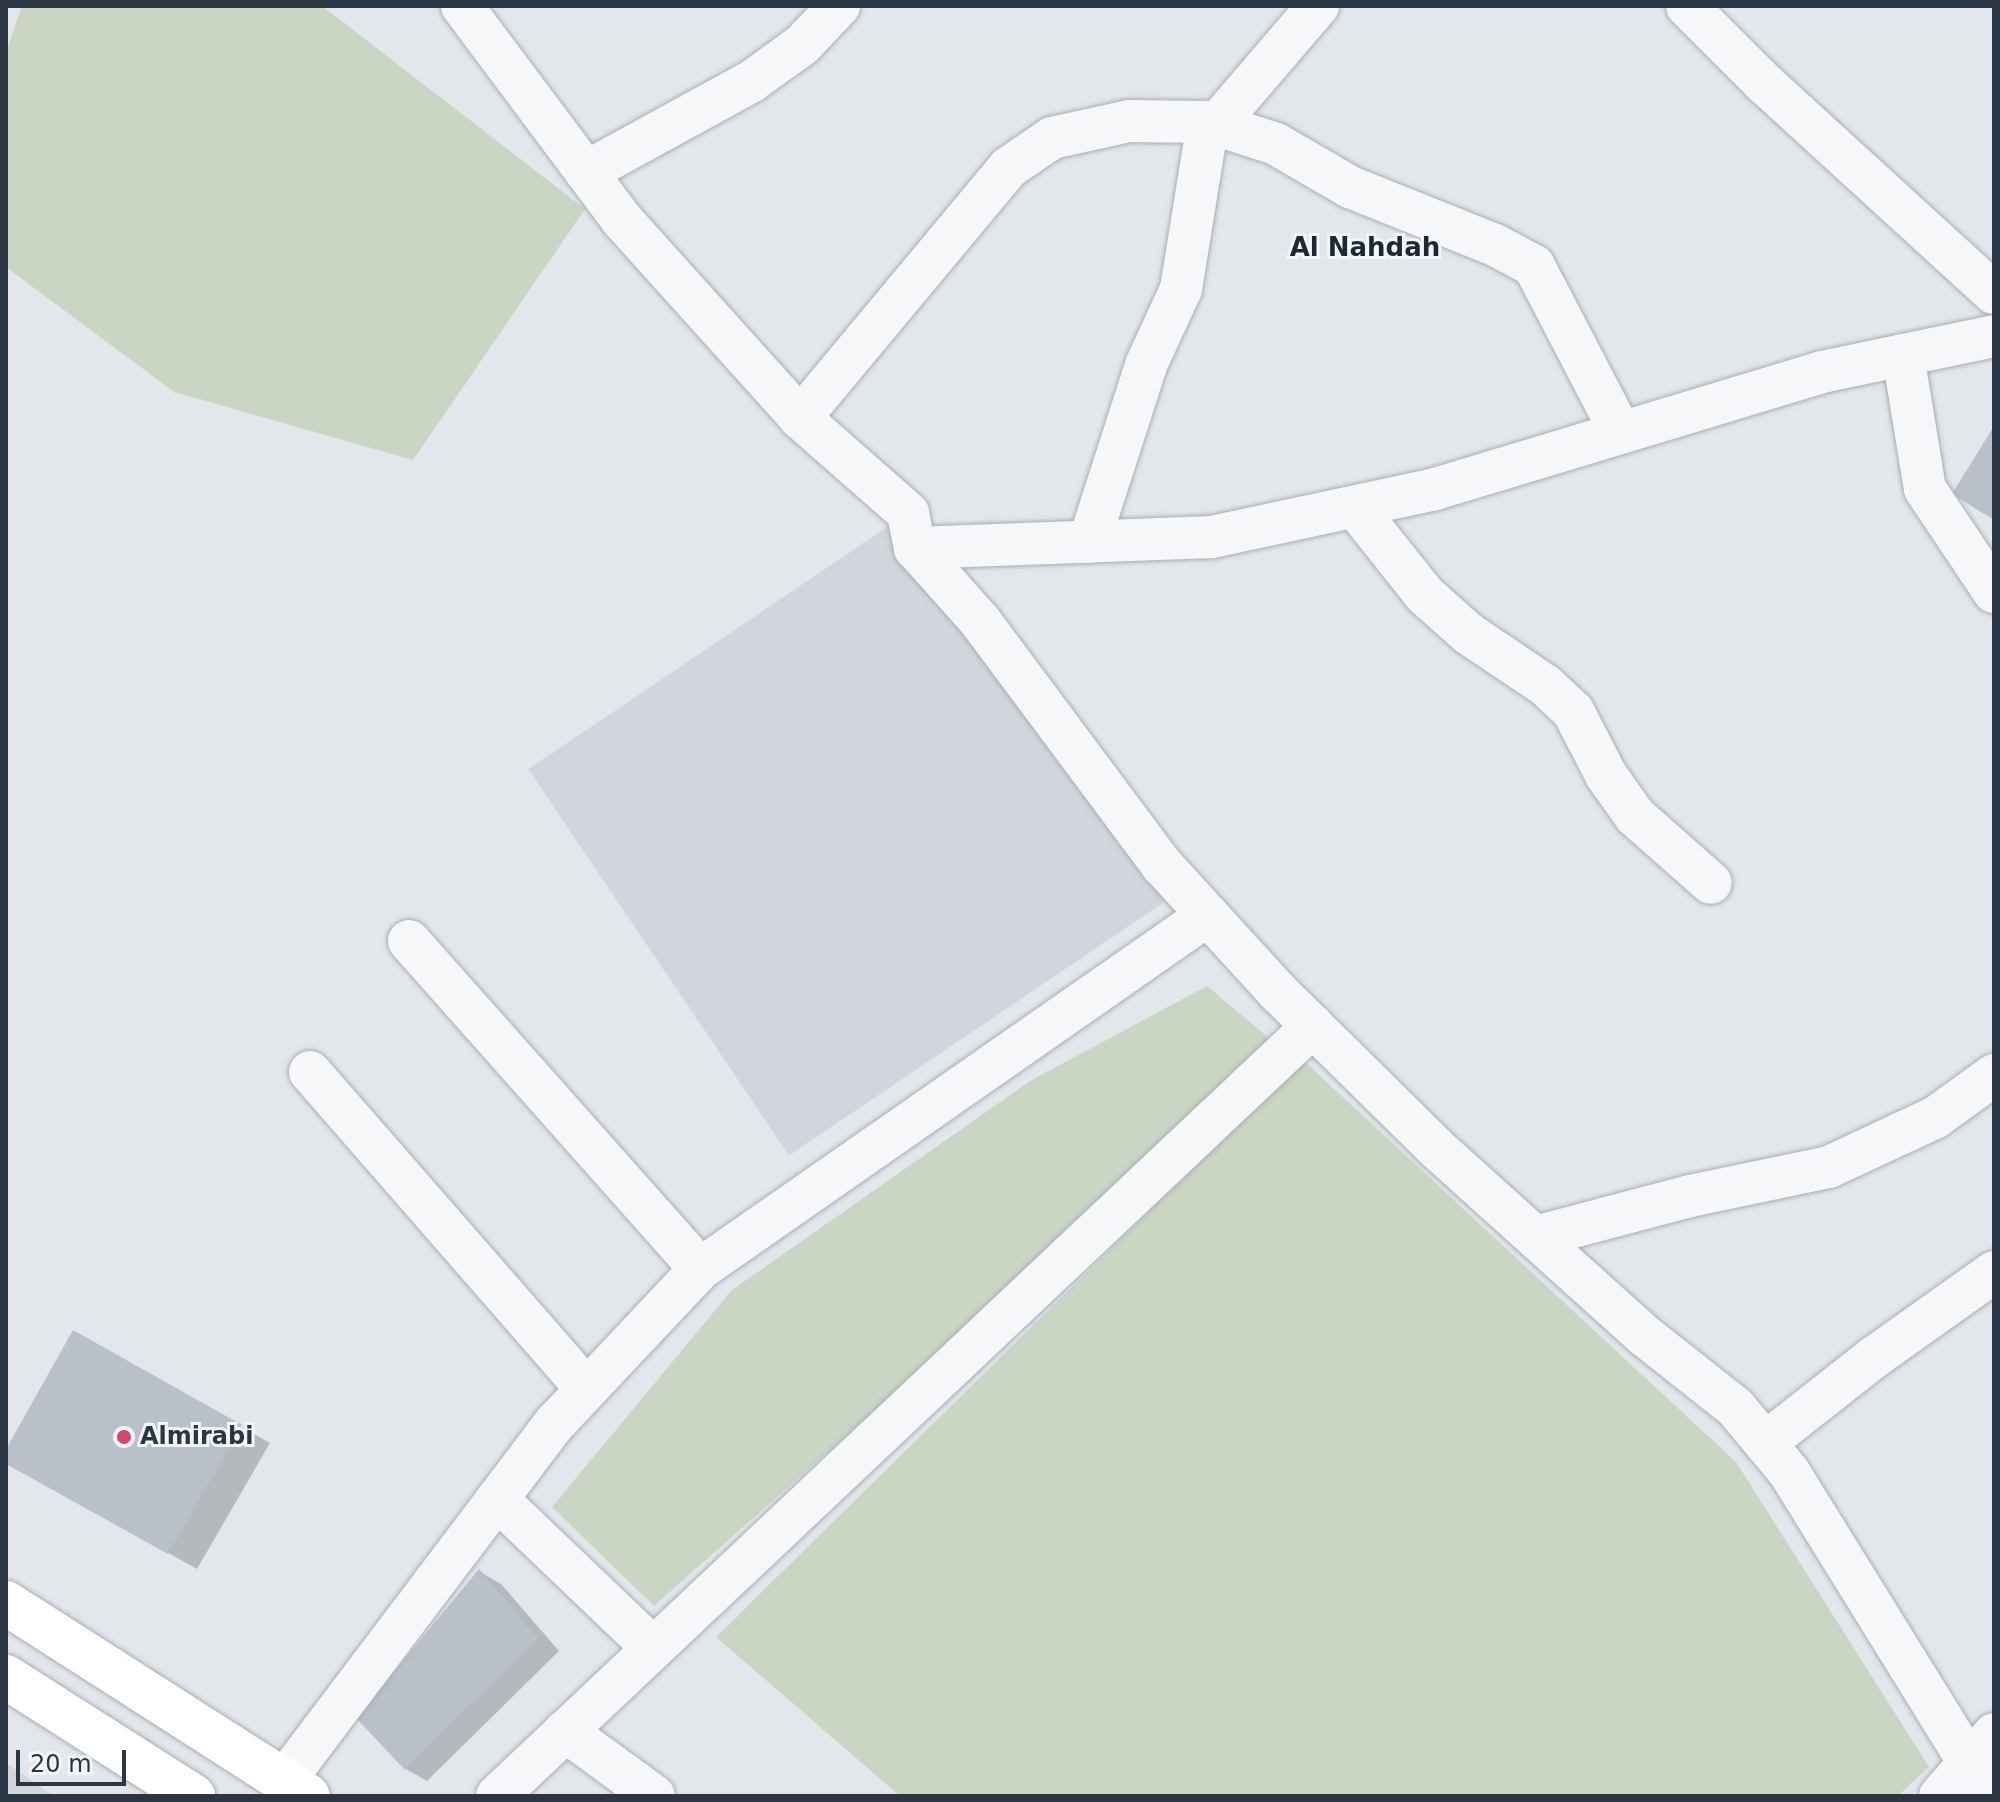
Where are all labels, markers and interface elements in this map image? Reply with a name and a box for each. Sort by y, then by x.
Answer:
district label: Al Nahdah [1290,232,1440,264]
place label: Almirabi [140,1423,253,1451]
marker: Almirabi [115,1428,133,1446]
scale bar [20,1734,130,1784]
text: 20 m [30,1750,92,1778]

